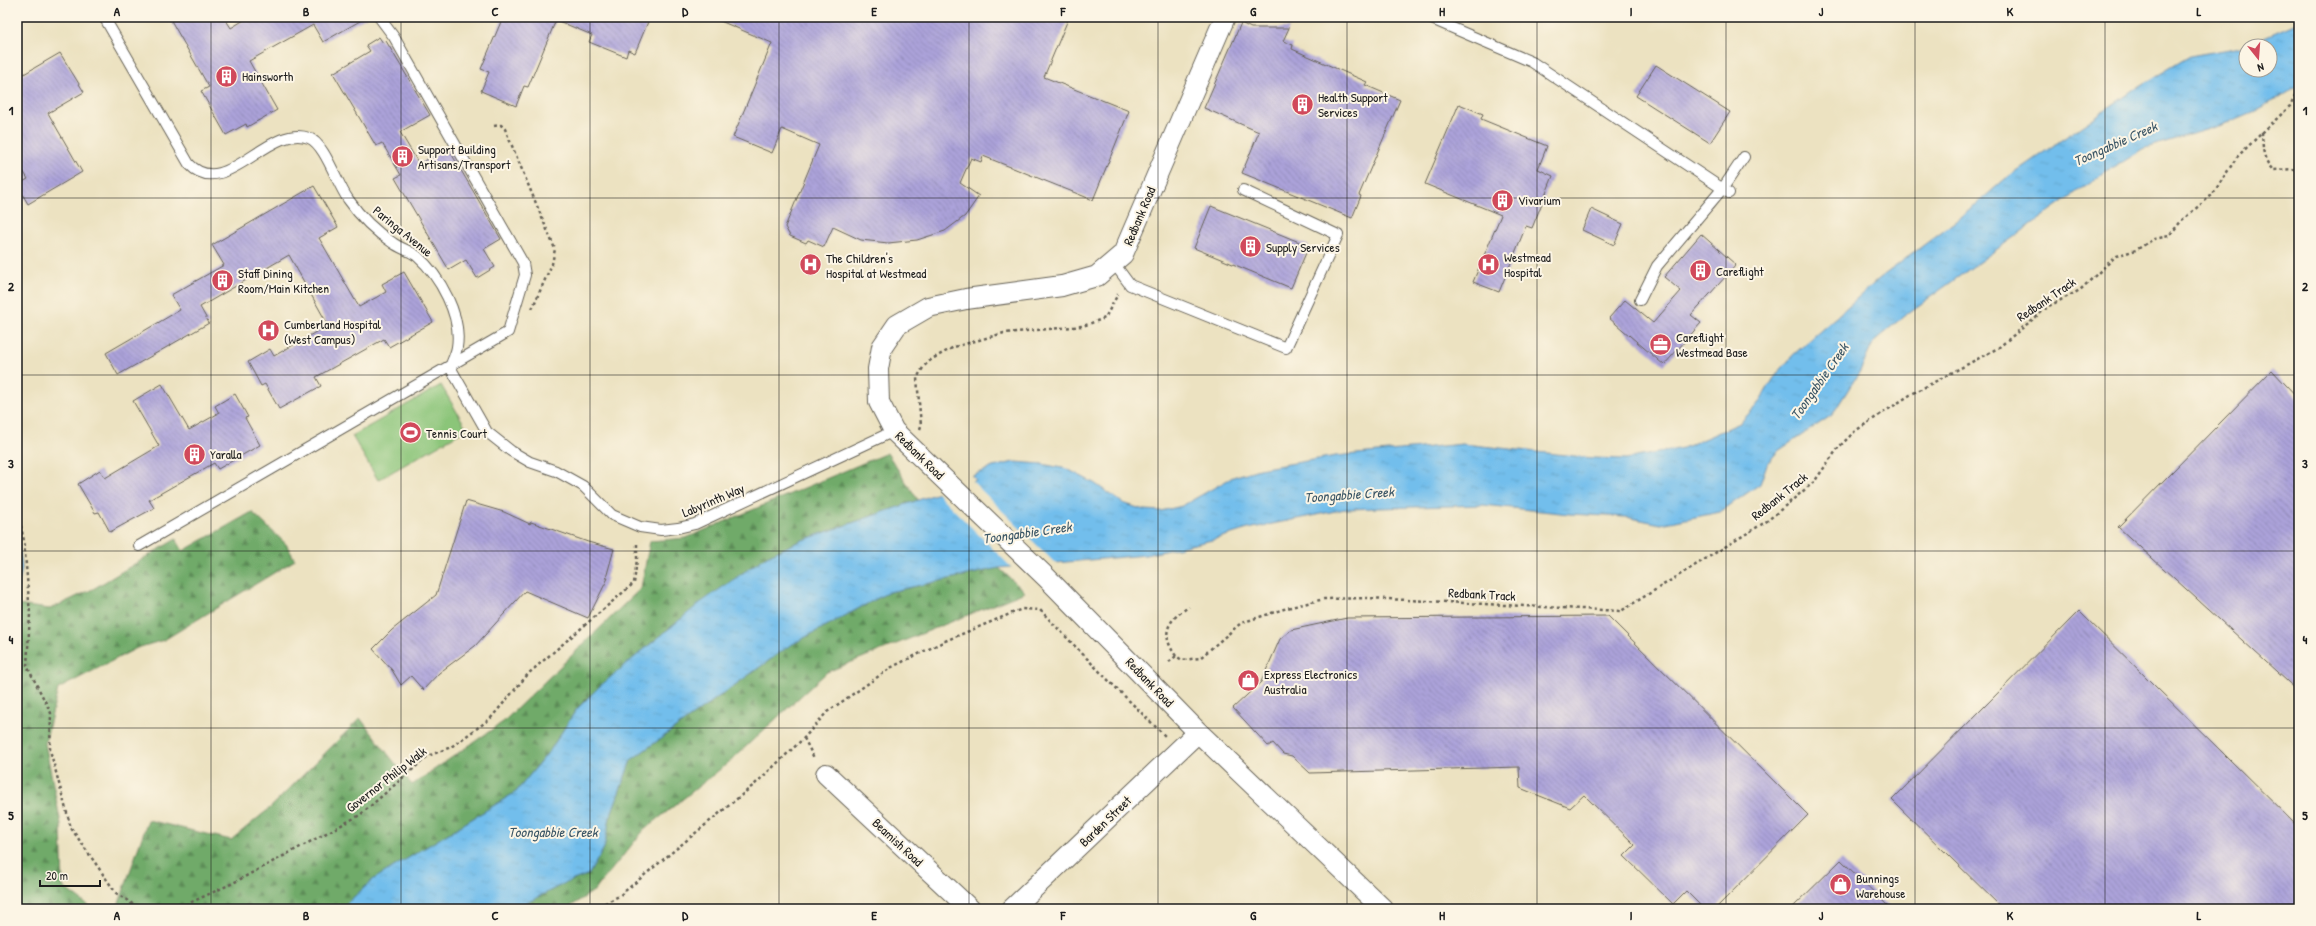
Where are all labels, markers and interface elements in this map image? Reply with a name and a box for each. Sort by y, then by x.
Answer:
text: A [114,2,121,20]
text: B [303,2,310,20]
text: C [491,2,499,20]
text: D [682,2,689,20]
text: E [871,2,877,20]
text: F [1060,2,1067,20]
text: G [1250,2,1257,20]
text: H [1439,2,1445,20]
text: I [1629,2,1633,20]
text: J [1819,2,1824,20]
text: K [2007,2,2014,20]
text: L [2197,2,2202,20]
north arrow [2238,38,2278,78]
text: N [2256,60,2266,75]
building icon: Hainsworth [213,63,239,89]
place label: Hainsworth [242,67,294,85]
place label: Health Support Services [1318,88,1388,121]
building icon: Health Support Services [1289,91,1315,117]
text: 1 [9,101,14,119]
text: 1 [2303,101,2308,119]
water label: Toongabbie Creek [2070,116,2161,171]
place label: Support Building Artisans/Transport [418,140,511,173]
building icon: Support Building Artisans/Transport [389,143,415,169]
street label: Redbank Road [1119,184,1159,248]
building icon: Vivarium [1490,187,1516,213]
place label: Vivarium [1518,191,1561,209]
street label: Paringa Avenue [369,201,437,261]
building icon: Supply Services [1238,234,1264,260]
place label: Supply Services [1266,238,1340,256]
place label: Westmead Hospital [1504,248,1551,281]
place label: The Children's Hospital at Westmead [826,249,926,282]
hospital icon: Westmead Hospital [1475,251,1501,277]
hospital icon: The Children's Hospital at Westmead [798,252,824,278]
building icon: Careflight [1687,258,1713,284]
place label: Careflight [1716,262,1764,280]
place label: Staff Dining Room/Main Kitchen [238,264,329,297]
building icon: Staff Dining Room/Main Kitchen [209,267,235,293]
street label: Redbank Track [2013,272,2080,325]
text: 2 [8,277,15,295]
text: 2 [2302,277,2309,295]
place label: Cumberland Hospital (West Campus) [284,315,382,348]
hospital icon: Cumberland Hospital (West Campus) [255,318,281,344]
place label: Careflight Westmead Base [1676,328,1748,361]
office icon: Careflight Westmead Base [1648,331,1674,357]
water label: Toongabbie Creek [1786,338,1854,424]
sports icon: Tennis Court [397,420,423,446]
place label: Tennis Court [426,424,487,442]
street label: Redbank Road [891,427,949,483]
building icon: Yaralla [181,441,207,467]
place label: Yaralla [210,445,242,463]
text: 3 [8,454,14,472]
text: 3 [2302,454,2308,472]
street label: Redbank Track [1747,467,1811,524]
street label: Labyrinth Way [679,479,747,521]
water label: Toongabbie Creek [1304,481,1395,508]
water label: Toongabbie Creek [981,516,1074,549]
street label: Redbank Track [1448,583,1517,605]
text: 4 [9,630,14,648]
text: 4 [2303,630,2308,648]
street label: Redbank Road [1122,653,1178,711]
place label: Express Electronics Australia [1264,665,1357,698]
shop icon: Express Electronics Australia [1235,668,1261,694]
street label: Governor Philip Walk [342,742,430,816]
street label: Barden Street [1075,791,1135,850]
text: 5 [8,806,14,824]
text: 5 [2302,806,2308,824]
street label: Beamish Road [869,814,927,870]
water label: Toongabbie Creek [508,822,599,842]
scale bar [40,862,100,888]
text: 20 m [46,867,68,884]
place label: Bunnings Warehouse [1856,869,1905,902]
shop icon: Bunnings Warehouse [1828,872,1854,898]
text: A [114,906,121,924]
text: B [303,906,310,924]
text: C [491,906,499,924]
text: D [682,906,689,924]
text: E [871,906,877,924]
text: F [1060,906,1067,924]
text: G [1250,906,1257,924]
text: H [1439,906,1445,924]
text: I [1629,906,1633,924]
text: J [1819,906,1824,924]
text: K [2007,906,2014,924]
text: L [2197,906,2202,924]

